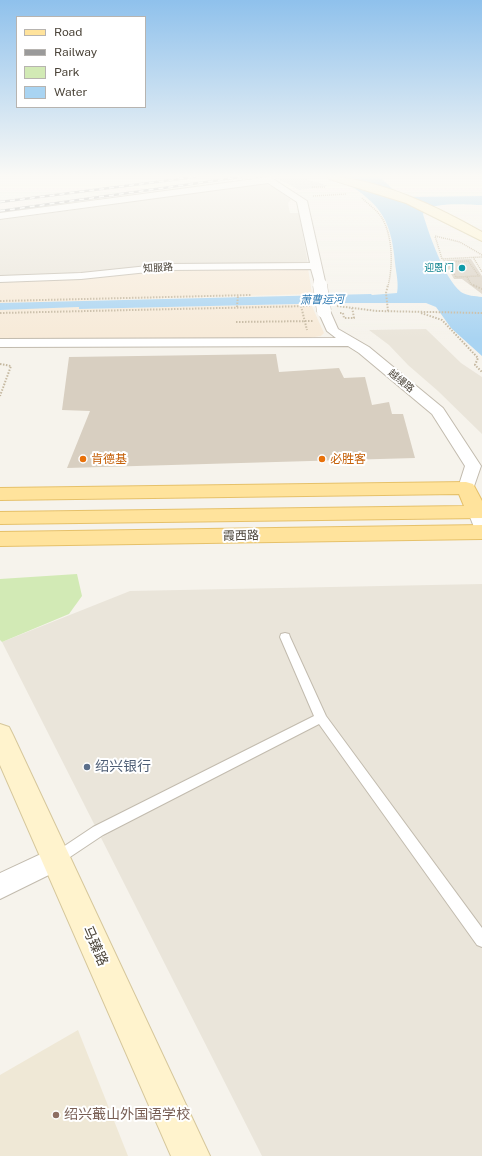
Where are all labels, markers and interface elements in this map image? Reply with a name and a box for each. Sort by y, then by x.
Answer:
legend [16,16,146,108]
text: Road [54,25,82,39]
text: Railway [54,45,97,59]
text: Park [54,65,80,79]
text: Water [54,85,87,99]
street label: 知服路 [143,261,173,275]
place label: 迎恩门 [424,262,454,274]
marker: 迎恩门 [457,263,467,273]
water label: 萧曹运河 [300,293,344,307]
street label: 越缦路 [386,367,416,395]
place label: 肯德基 [91,452,127,466]
place label: 必胜客 [330,452,366,466]
marker: 肯德基 [78,454,88,464]
marker: 必胜客 [317,454,327,464]
street label: 霞西路 [223,528,259,544]
place label: 绍兴银行 [95,759,151,775]
marker: 绍兴银行 [82,762,92,772]
street label: 马臻路 [79,923,111,969]
place label: 绍兴蕺山外国语学校 [64,1107,190,1123]
marker: 绍兴蕺山外国语学校 [51,1110,61,1120]

